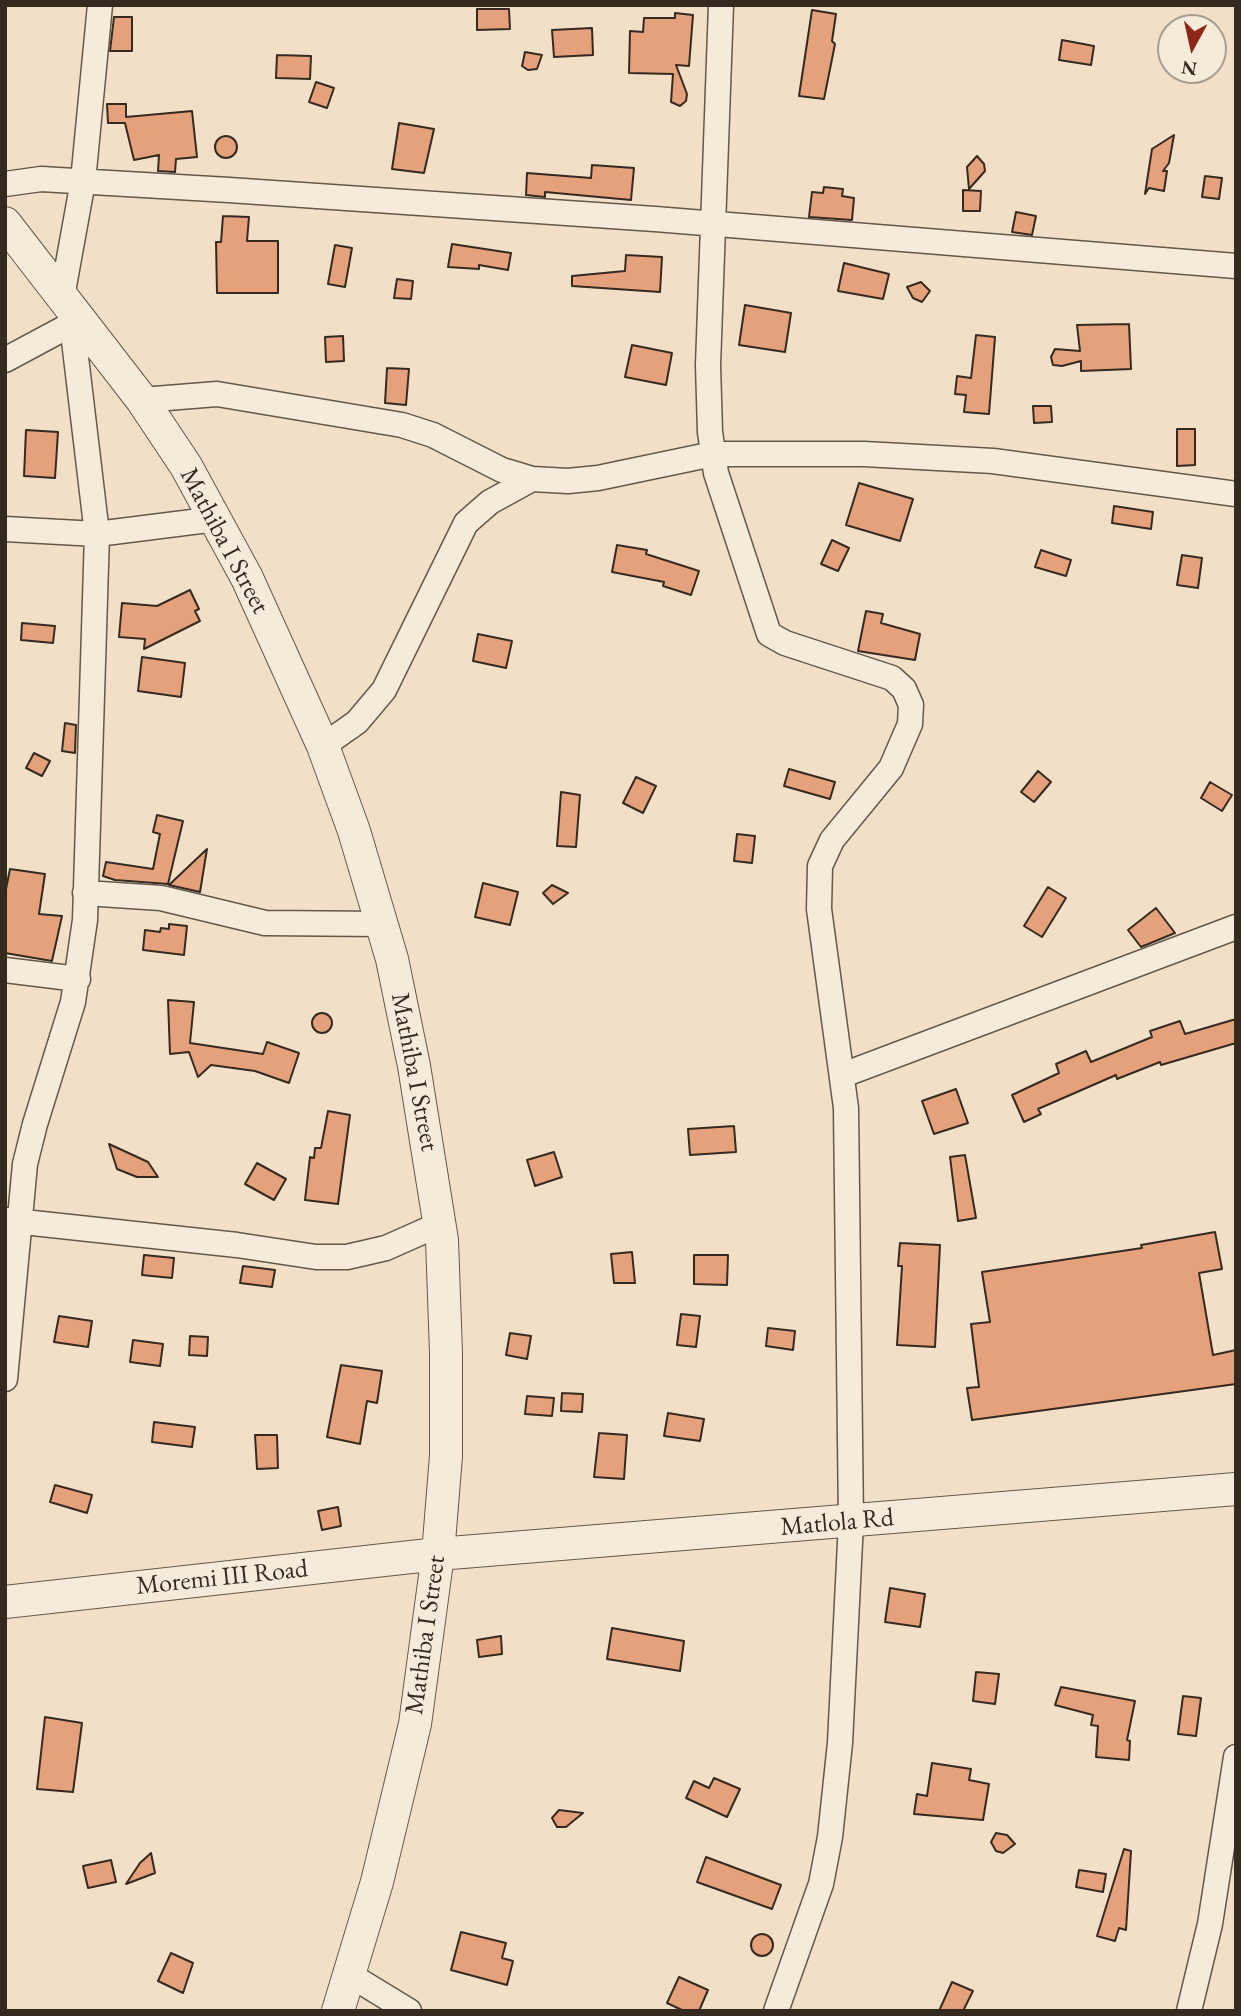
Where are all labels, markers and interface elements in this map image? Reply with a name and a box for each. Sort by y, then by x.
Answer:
north arrow [1157,14,1227,84]
text: N [1180,55,1199,82]
street label: Mathiba I Street [172,463,276,619]
street label: Mathiba I Street [383,990,445,1154]
street label: Matlola Rd [779,1503,895,1543]
street label: Moremi III Road [135,1553,309,1603]
street label: Mathiba I Street [399,1553,453,1717]

